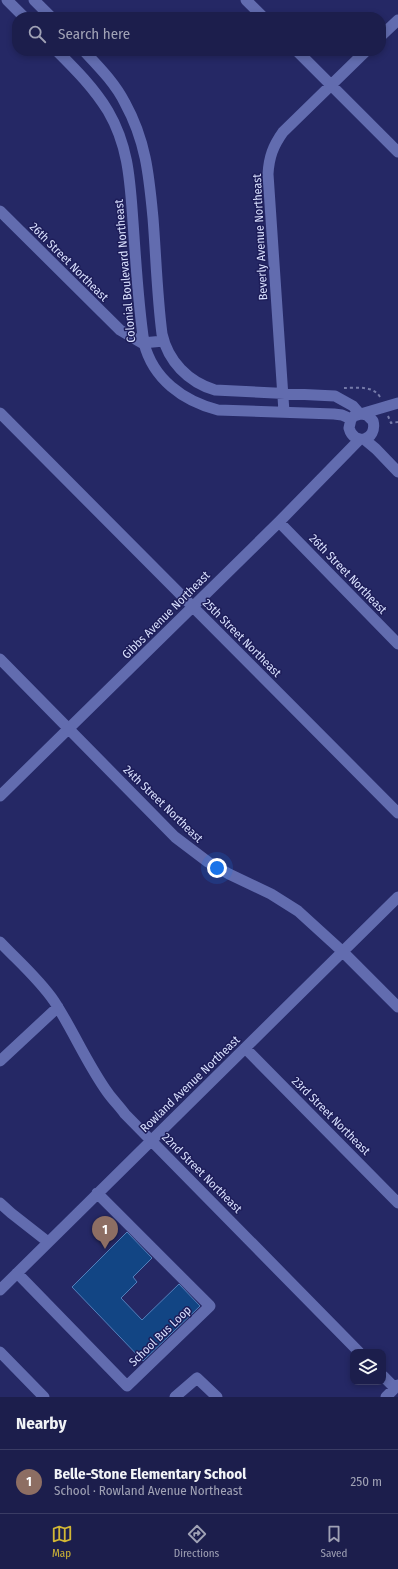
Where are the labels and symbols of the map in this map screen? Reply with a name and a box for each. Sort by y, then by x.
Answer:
street label: Beverly Avenue Northeast [250,173,270,301]
street label: Colonial Boulevard Northeast [112,199,138,343]
street label: 26th Street Northeast [27,220,111,304]
street label: 26th Street Northeast [306,531,390,617]
street label: Gibbs Avenue Northeast [119,568,213,662]
street label: 25th Street Northeast [200,596,284,680]
street label: 24th Street Northeast [120,763,206,846]
your location [207,858,227,878]
street label: Rowland Avenue Northeast [137,1033,243,1135]
street label: 23rd Street Northeast [289,1074,373,1158]
street label: 22nd Street Northeast [159,1130,245,1216]
pin: 1 [92,1216,118,1249]
street label: School Bus Loop [126,1303,194,1369]

